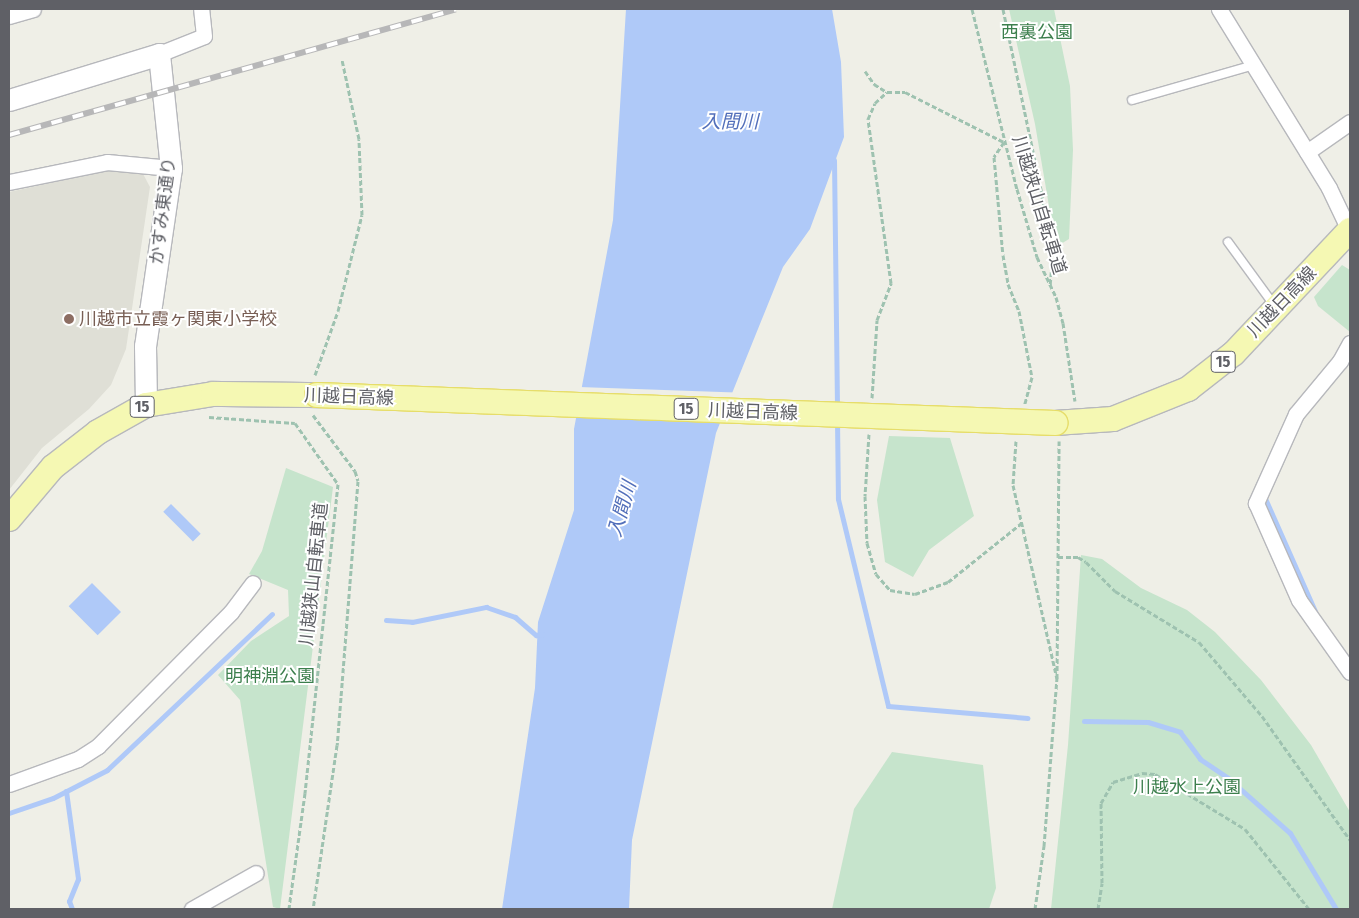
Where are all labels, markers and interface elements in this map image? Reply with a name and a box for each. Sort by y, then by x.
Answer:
park label: 西裏公園 [1001,21,1073,43]
water label: 入間川 [702,111,758,133]
street label: 川越狭山自転車道 [1008,133,1070,277]
street label: かすみ東通り [146,156,180,266]
street label: 川越日高線 [1243,262,1321,342]
place label: 川越市立霞ヶ関東小学校 [79,308,277,330]
marker: 川越市立霞ヶ関東小学校 [63,313,75,325]
road number: 15 [1210,348,1236,376]
street label: 川越日高線 [304,385,394,409]
road number: 15 [130,394,154,421]
road number: 15 [674,396,698,422]
street label: 川越日高線 [708,400,798,424]
water label: 入間川 [603,478,641,540]
street label: 川越狭山自転車道 [296,501,332,647]
park label: 明神淵公園 [225,665,315,687]
park label: 川越水上公園 [1133,776,1241,798]

